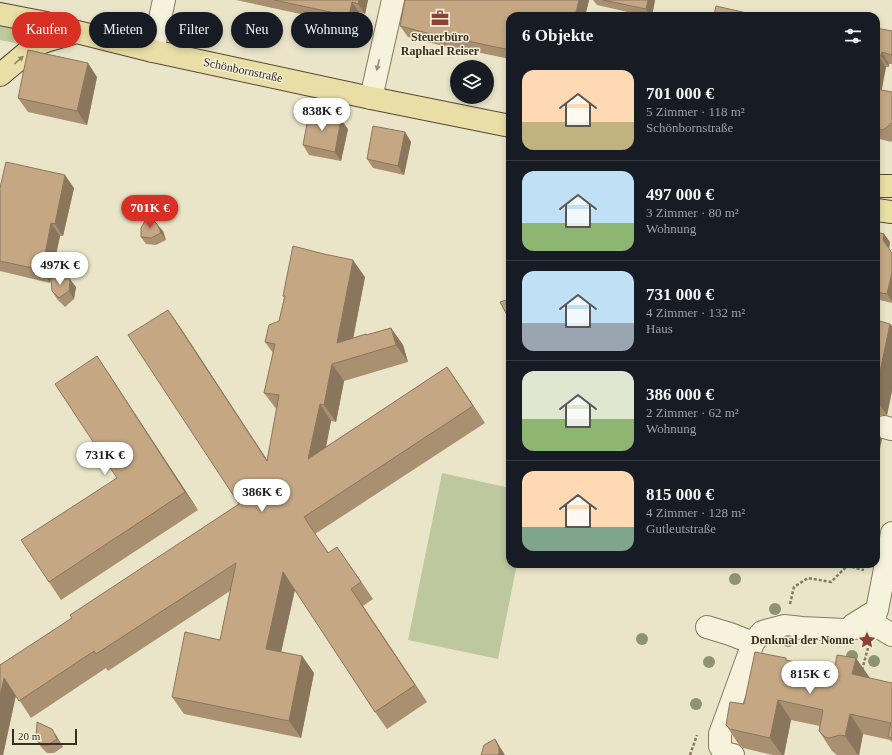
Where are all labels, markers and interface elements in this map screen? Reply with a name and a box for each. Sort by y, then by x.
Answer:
office icon: Steuerbüro Raphael Reiser [430,8,450,28]
chip: Kaufen [12,12,81,48]
chip: Mieten [89,12,157,48]
chip: Filter [165,12,223,48]
chip: Neu [231,12,283,48]
chip: Wohnung [291,12,373,48]
icon: filters [842,25,864,47]
text: 6 Objekte [522,26,593,45]
place label: Steuerbüro Raphael Reiser [401,30,480,58]
one-way arrow [13,55,24,64]
street label: Schönbornstraße [202,55,284,85]
one-way arrow [375,59,381,71]
map controls [450,60,494,104]
button: layers [450,60,494,104]
text: 701 000 € [646,84,714,103]
icon: home [554,86,602,134]
pin: 838K € [289,98,355,132]
text: 838K € [302,103,342,118]
text: 5 Zimmer · 118 m² [646,104,745,119]
text: Schönbornstraße [646,120,733,135]
text: 497 000 € [646,185,714,204]
icon: home [554,187,602,235]
pin: 701K € [117,195,183,229]
text: 701K € [130,200,170,215]
text: 3 Zimmer · 80 m² [646,205,739,220]
text: Wohnung [646,221,696,236]
pin: 497K € [27,252,93,286]
text: 497K € [40,257,80,272]
text: 731 000 € [646,285,714,304]
icon: home [554,287,602,335]
text: 4 Zimmer · 132 m² [646,305,745,320]
text: Haus [646,321,673,336]
text: 386 000 € [646,385,714,404]
icon: home [554,387,602,435]
text: 2 Zimmer · 62 m² [646,405,739,420]
text: Wohnung [646,421,696,436]
pin: 731K € [72,442,138,476]
text: 731K € [85,447,125,462]
pin: 386K € [229,479,295,513]
text: 386K € [242,484,282,499]
text: 815 000 € [646,485,714,504]
icon: home [554,487,602,535]
text: 4 Zimmer · 128 m² [646,505,745,520]
text: Gutleutstraße [646,521,716,536]
place icon: Denkmal der Nonne [857,630,877,650]
place label: Denkmal der Nonne [751,633,855,647]
pin: 815K € [777,661,843,695]
text: 815K € [790,666,830,681]
scale bar [12,727,77,746]
text: 20 m [18,730,40,742]

